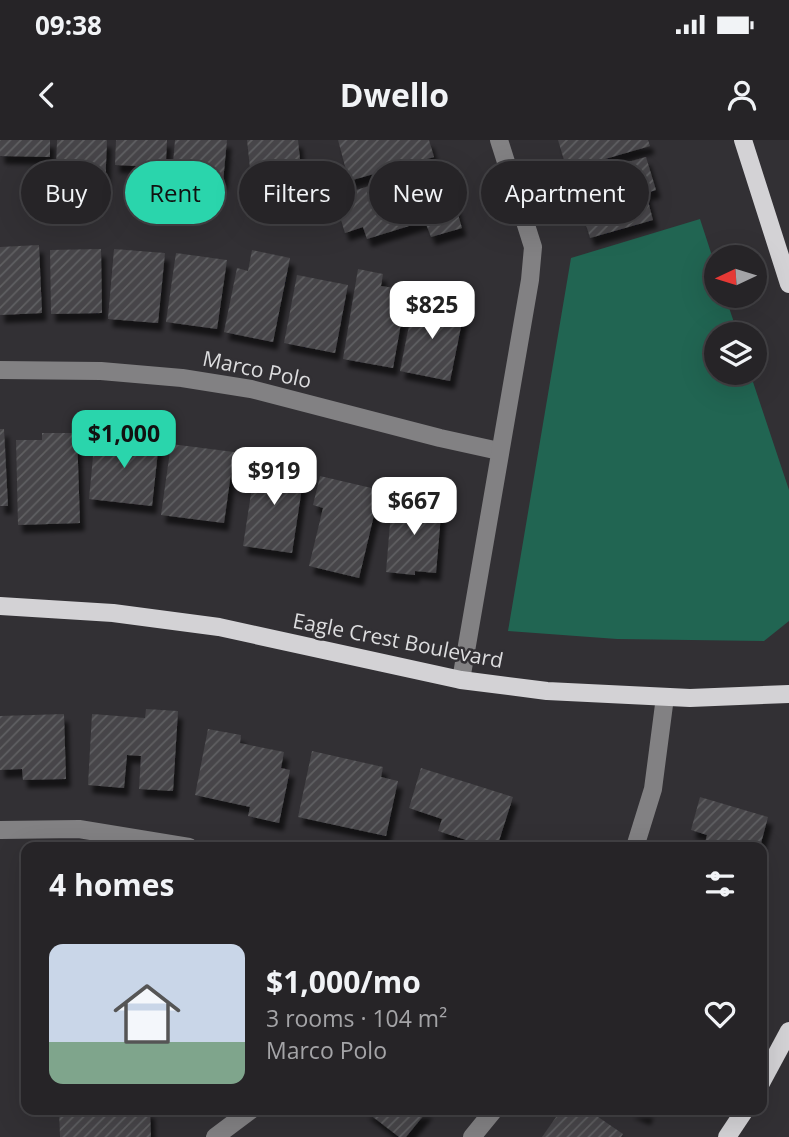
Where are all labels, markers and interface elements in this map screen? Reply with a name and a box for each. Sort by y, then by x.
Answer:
text: 09:38 [35,7,102,43]
text: Dwello [340,73,449,116]
icon: back [28,76,66,114]
icon: person [723,76,761,114]
chip: Buy [21,161,111,224]
chip: Rent [125,161,225,224]
chip: Filters [239,161,355,224]
chip: New [369,161,467,224]
chip: Apartment [481,161,649,224]
north arrow [704,245,766,308]
map controls [704,245,767,385]
pin: $825 [391,282,473,341]
text: $825 [406,288,458,320]
button: layers [704,322,767,385]
street label: Marco Polo [200,344,314,394]
pin: $1,000 [67,410,181,470]
text: $1,000 [88,417,160,449]
pin: $919 [233,448,315,507]
text: $919 [248,454,300,486]
pin: $667 [373,478,455,537]
text: $667 [388,484,440,516]
street label: Eagle Crest Boulevard [291,606,506,674]
text: 4 homes [49,864,174,905]
icon: filters [701,865,739,903]
text: $1,000/mo [266,961,421,1002]
icon: home [105,972,189,1056]
icon: heart [701,995,739,1033]
text: 3 rooms · 104 m² [266,1002,447,1034]
text: Marco Polo [266,1034,387,1066]

